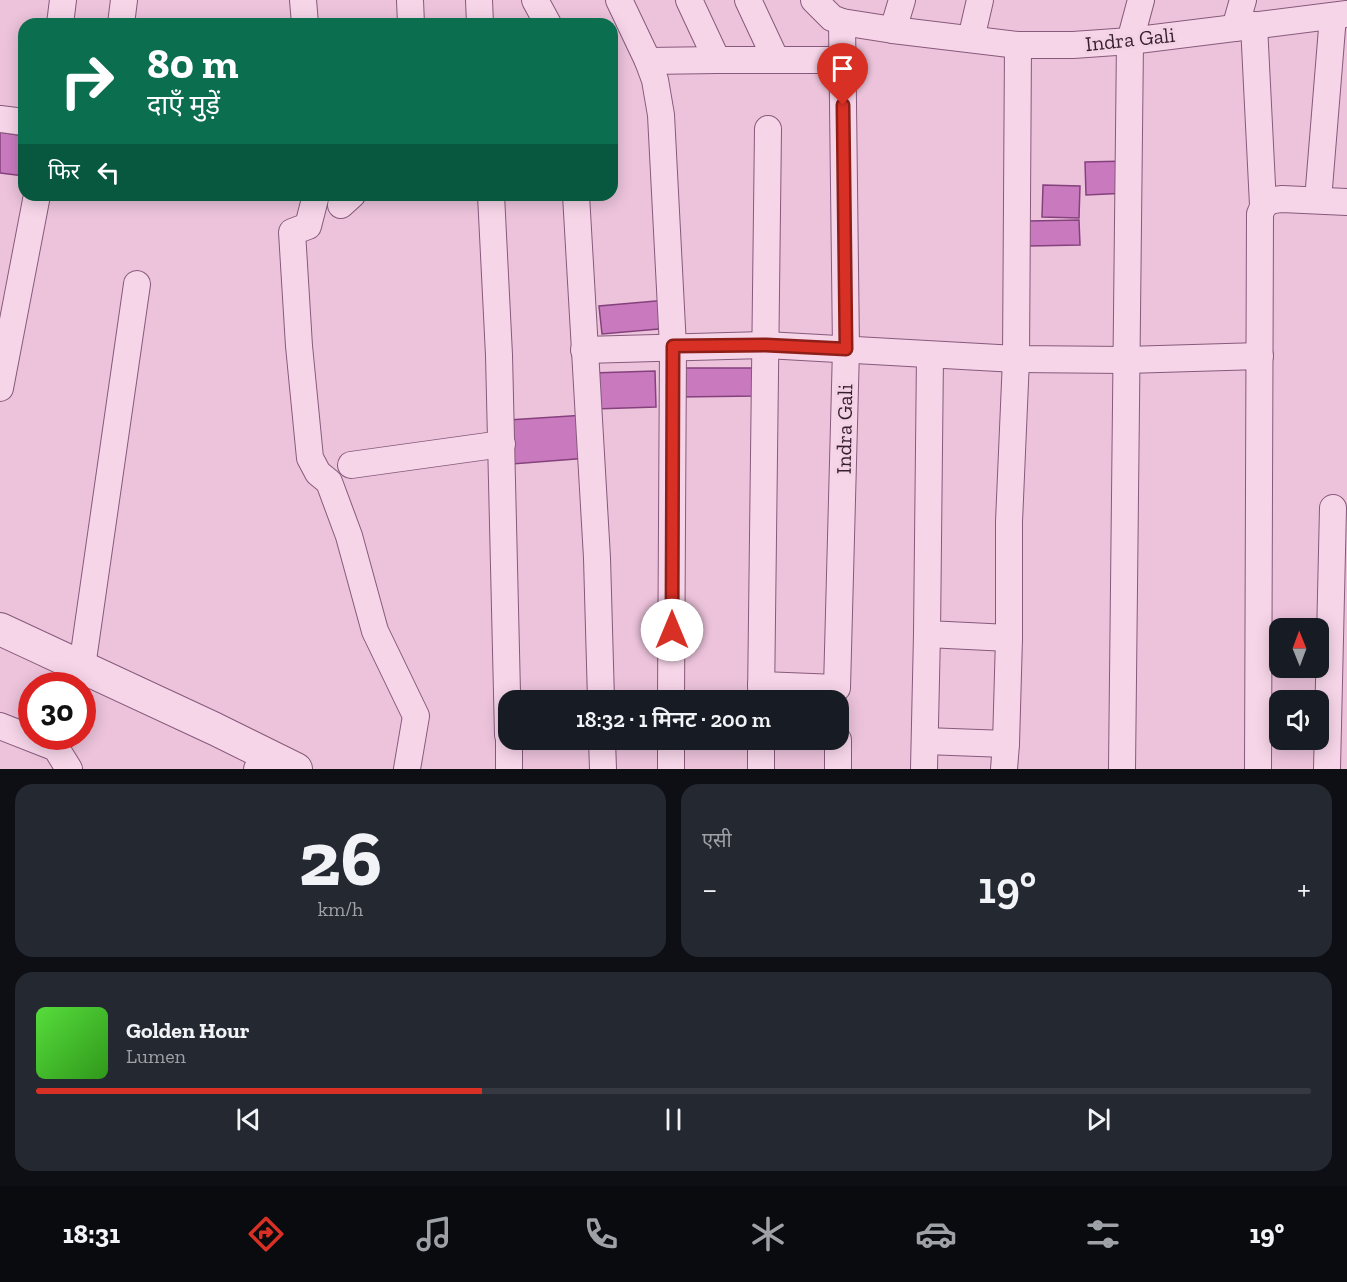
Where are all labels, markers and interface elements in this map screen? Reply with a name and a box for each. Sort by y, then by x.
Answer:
street label: Indra Gali [1084,22,1176,56]
text: 80 m [147,38,238,89]
icon: right [48,42,126,120]
pin [817,43,868,105]
icon: arrive [826,52,859,85]
text: दाएँ मुड़ें [147,89,220,121]
icon: left [92,156,125,189]
text: फिर [48,158,80,185]
street label: Indra Gali [831,384,857,474]
position arrow [640,598,704,662]
north arrow [1269,618,1329,678]
map controls [1269,618,1329,750]
speed limit sign: 30 [18,672,96,750]
button: sound [1269,690,1329,750]
text: 18:32 · 1 मिनट · 200 m [576,706,771,733]
text: 26 [299,811,382,905]
text: एसी [702,828,732,852]
text: 19° [978,861,1036,915]
text: − [702,869,717,908]
text: + [1297,869,1311,908]
text: km/h [318,897,363,921]
text: Golden Hour [126,1017,250,1044]
text: Lumen [126,1044,186,1068]
icon: previous [232,1103,265,1136]
icon: pause [657,1103,690,1136]
icon: next [1082,1103,1115,1136]
icon: directions [245,1213,287,1255]
icon: music [413,1213,455,1255]
icon: phone [580,1213,622,1255]
icon: climate [747,1213,789,1255]
icon: car [915,1213,957,1255]
icon: filters [1082,1213,1124,1255]
text: 18:31 [63,1218,120,1250]
text: 19° [1249,1218,1284,1250]

